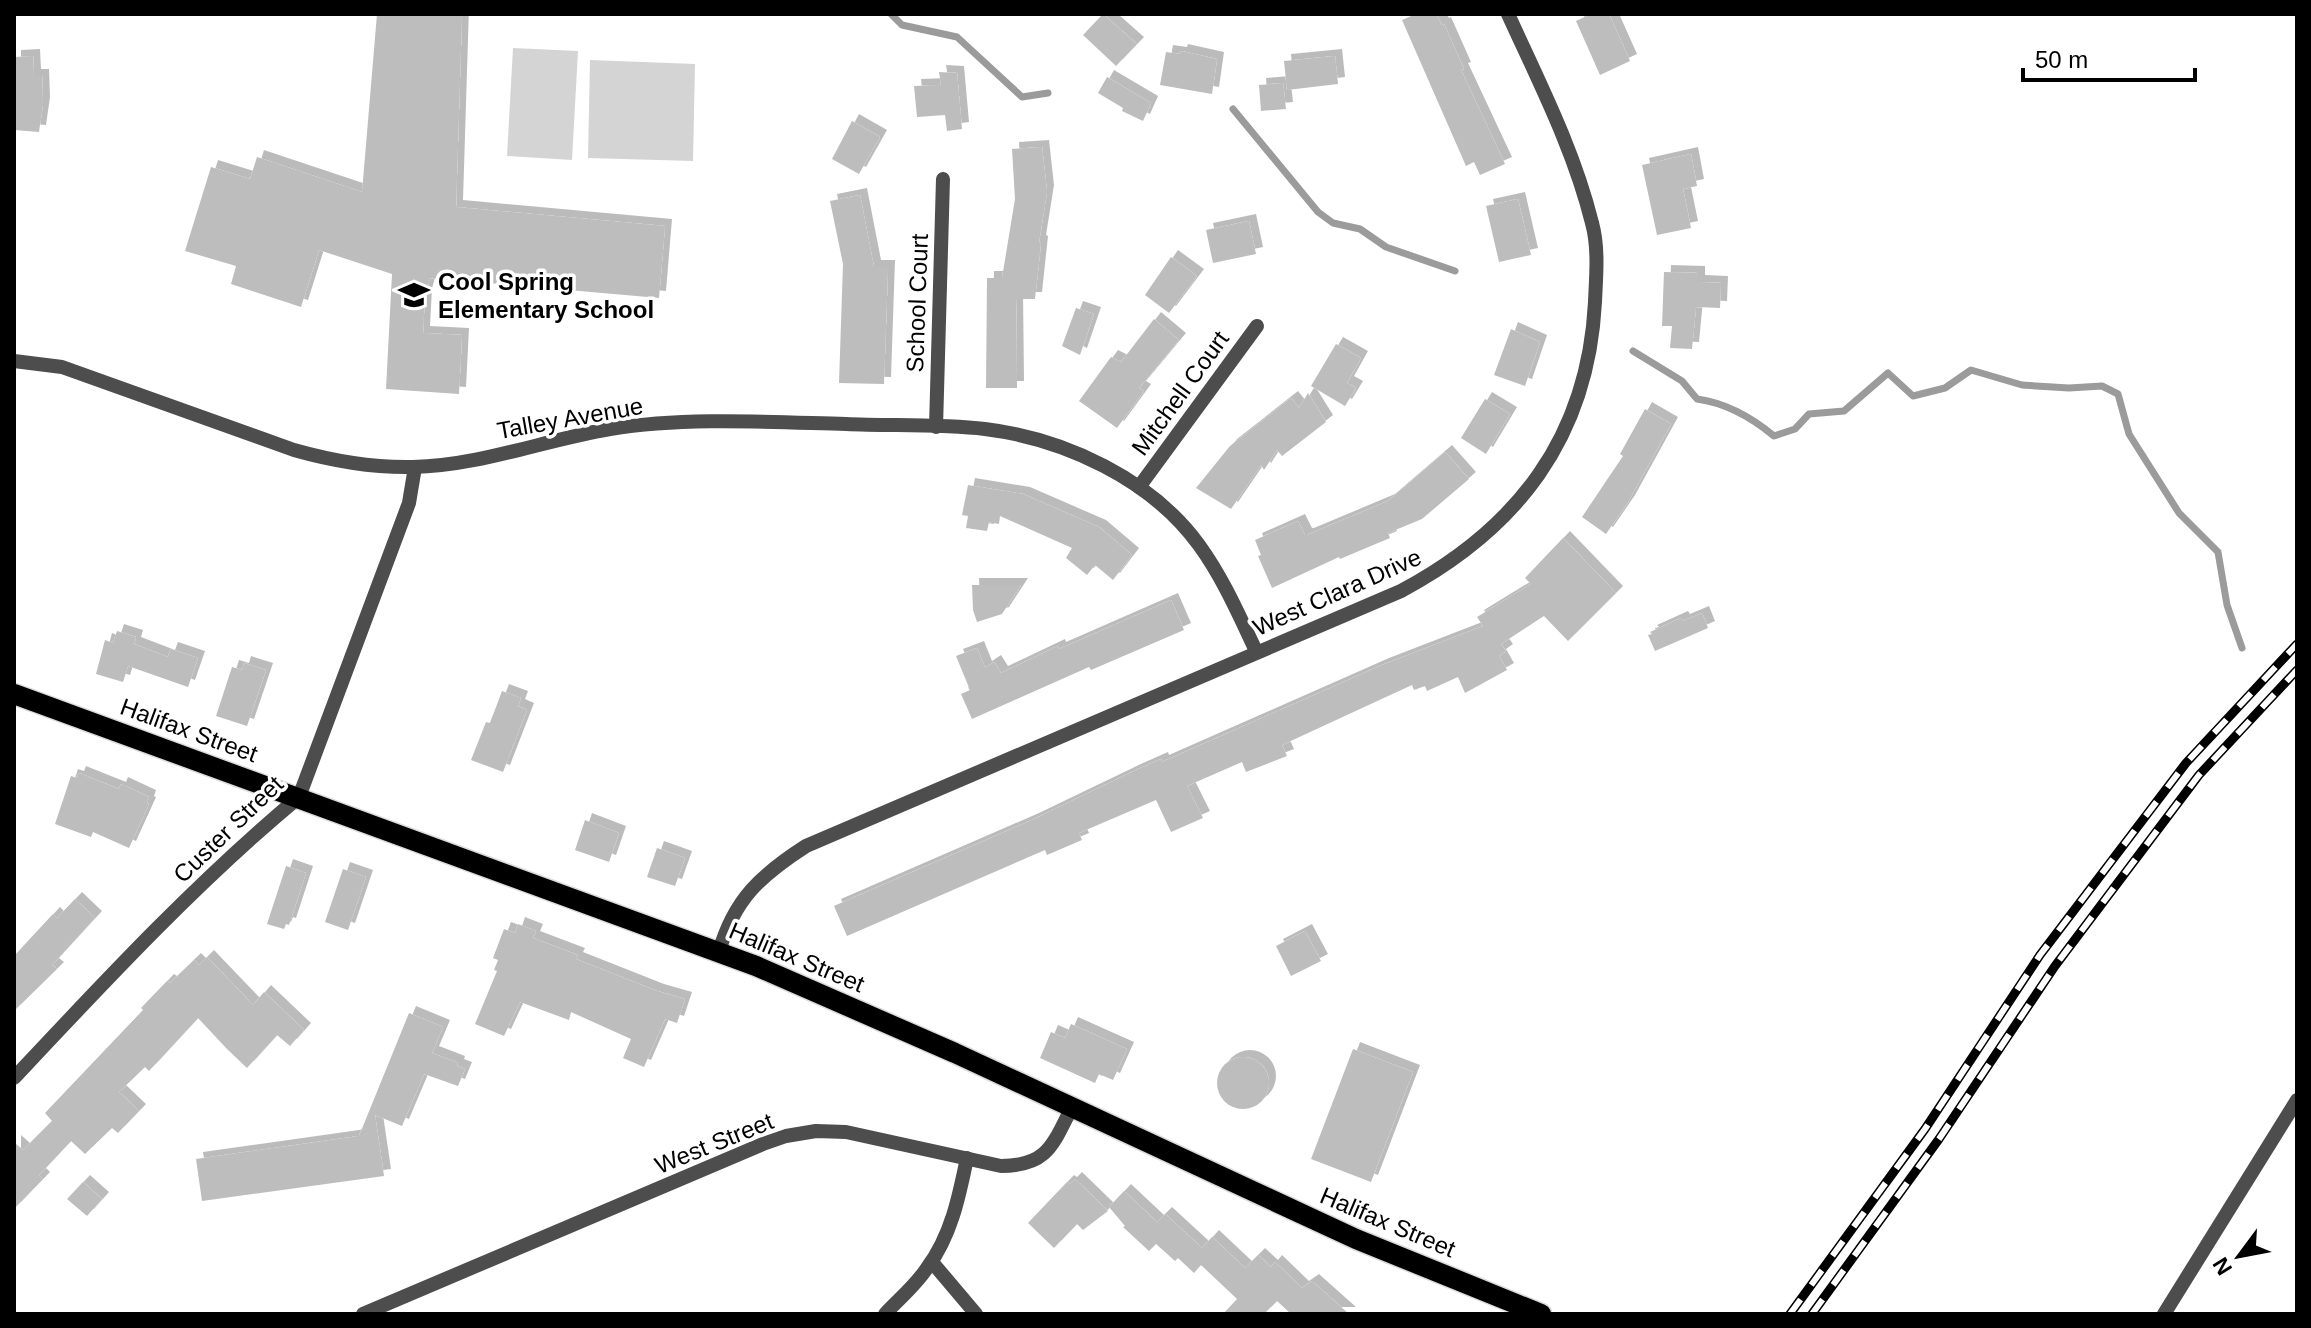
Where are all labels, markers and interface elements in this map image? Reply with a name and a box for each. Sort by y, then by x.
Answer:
scale bar [2023,32,2195,82]
text: 50 m [2035,46,2088,73]
street label: School Court [901,233,933,373]
place label: Cool Spring Elementary School [438,268,654,323]
school or university icon: Cool Spring Elementary School [397,278,431,312]
street label: Mitchell Court [1126,325,1234,460]
street label: Talley Avenue [495,392,645,444]
street label: West Clara Drive [1249,543,1425,641]
street label: Halifax Street [117,693,262,767]
street label: Custer Street [168,770,288,888]
street label: Halifax Street [725,916,869,998]
street label: West Street [651,1107,777,1179]
street label: Halifax Street [1316,1181,1460,1263]
north arrow [2199,1216,2279,1296]
text: N [2208,1253,2237,1280]

